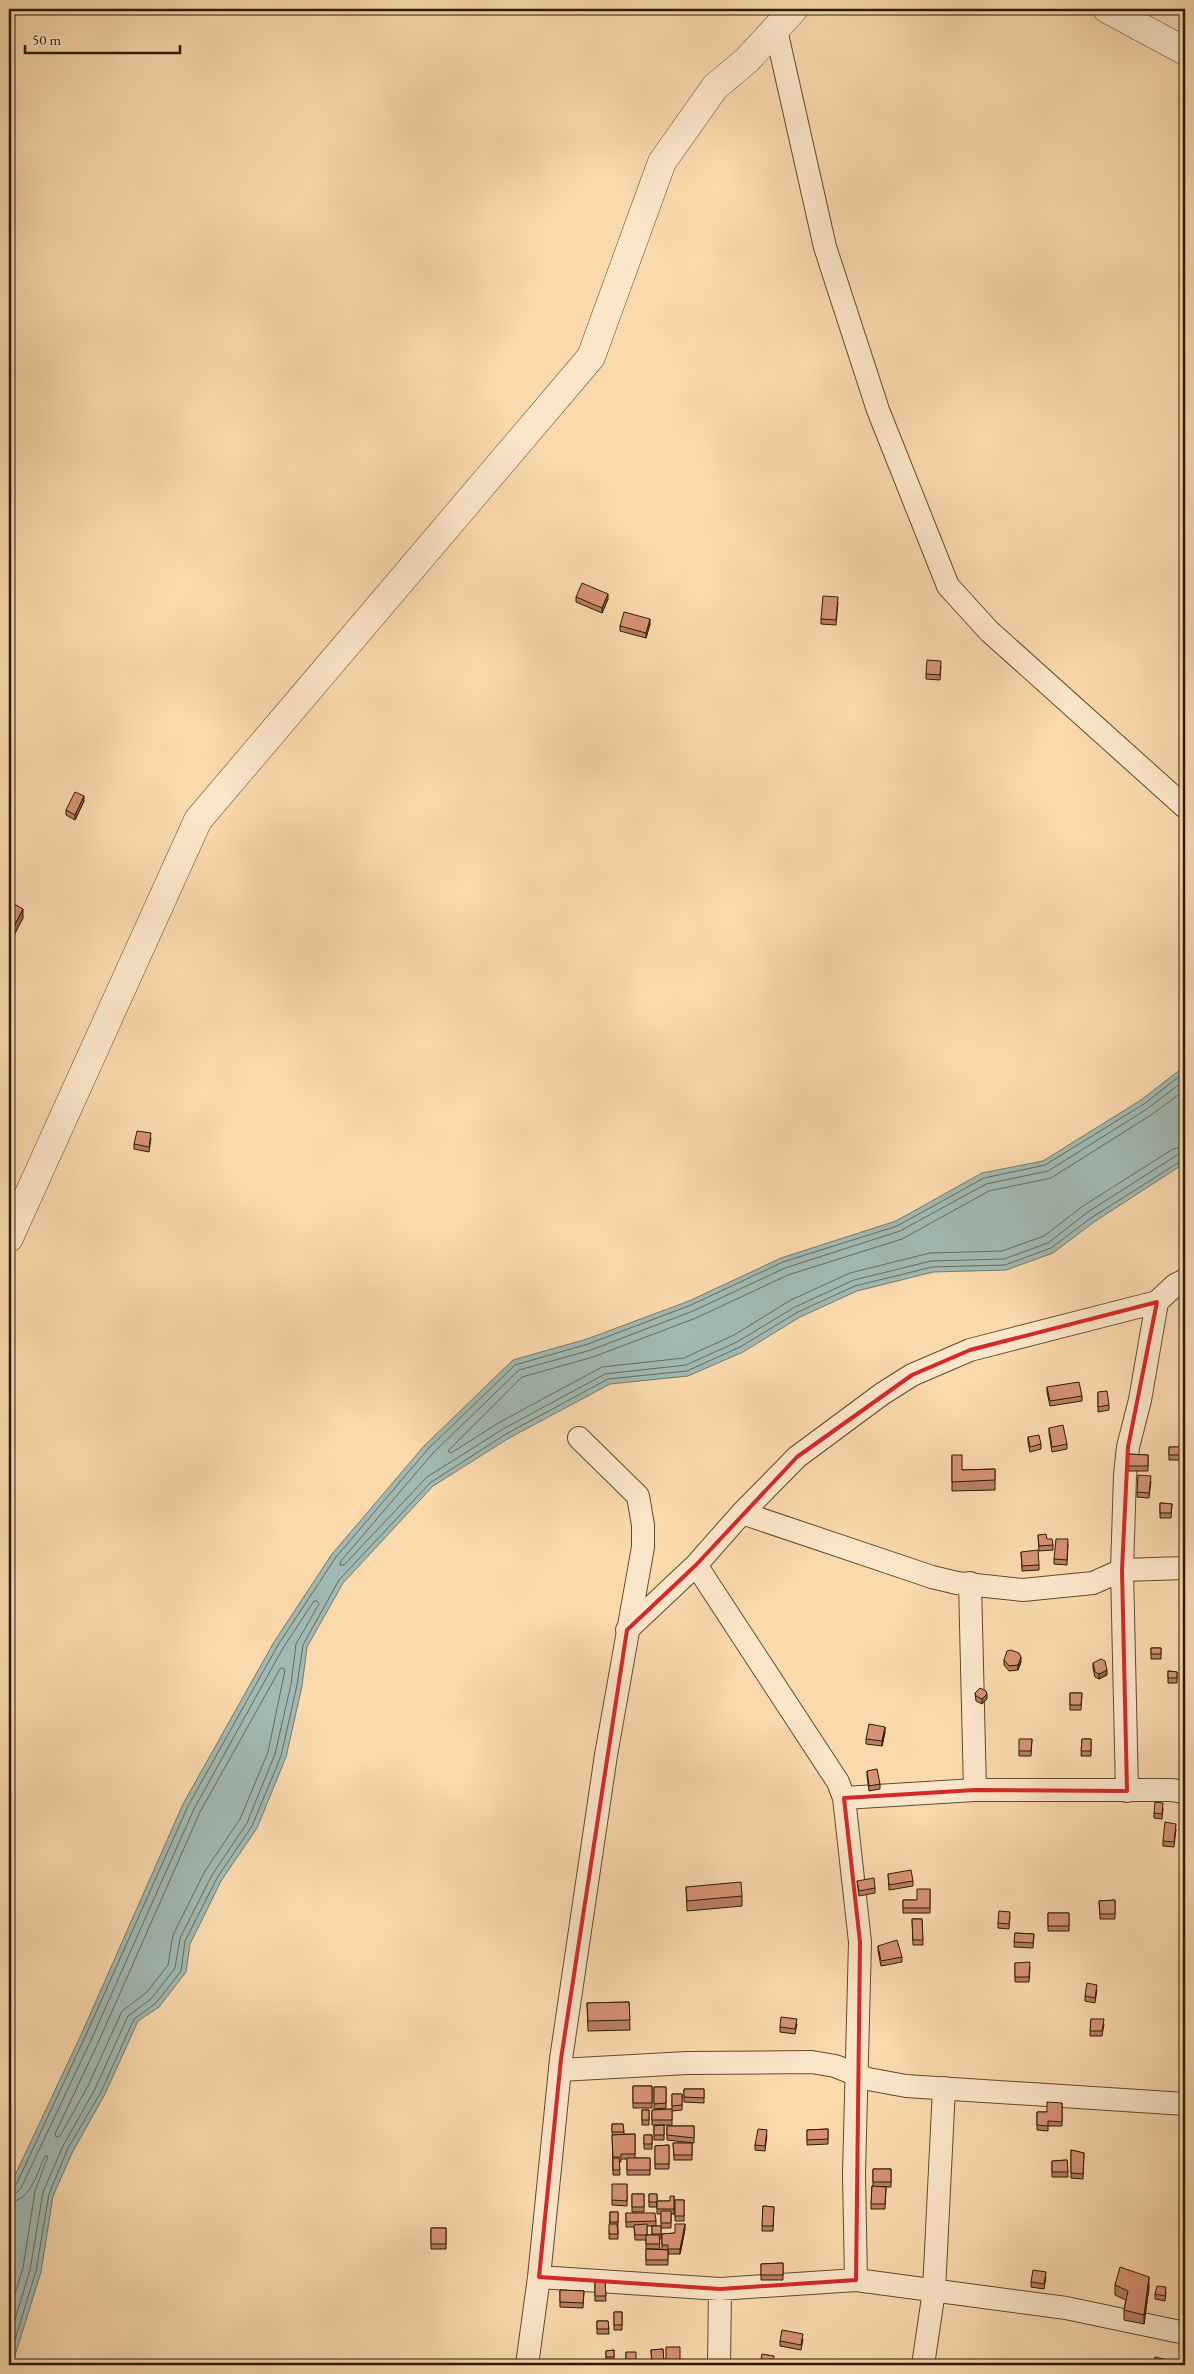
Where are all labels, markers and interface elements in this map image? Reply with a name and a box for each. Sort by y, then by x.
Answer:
scale bar [25,22,180,54]
text: 50 m [32,30,61,49]

